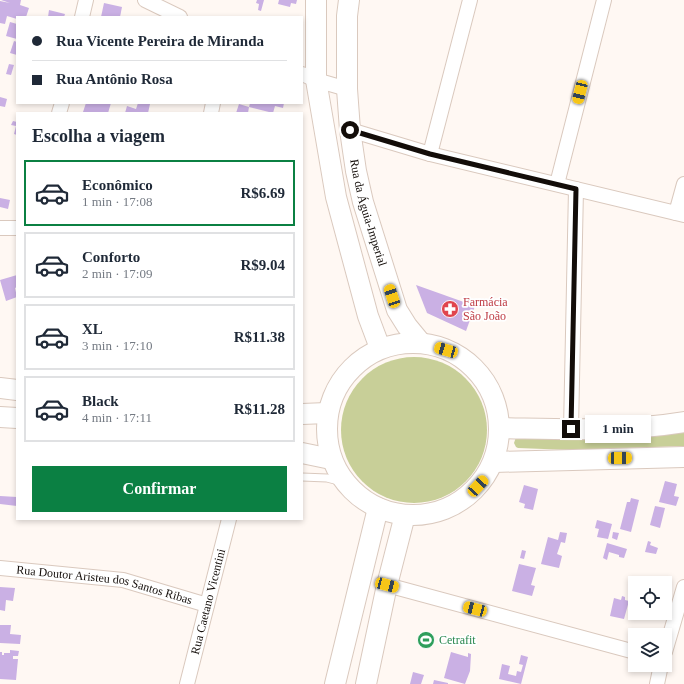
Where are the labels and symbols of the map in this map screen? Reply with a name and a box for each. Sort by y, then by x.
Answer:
car [571,79,589,105]
route start [341,121,359,139]
street label: Rua da Águia-Imperial [347,158,390,269]
car [383,283,401,309]
place label: Farmácia São João [463,295,508,323]
pharmacy icon: Farmácia São João [440,299,460,319]
car [433,341,459,359]
callout: 1 min [585,415,651,443]
route end [562,420,580,438]
car [608,452,632,464]
car [465,473,491,499]
street label: Rua Caetano Vicentini [188,547,228,656]
street label: Rua Doutor Aristeu dos Santos Ribas [16,563,194,607]
car [374,576,400,594]
car [462,600,488,618]
sports icon: Cetrafit [416,630,436,650]
place label: Cetrafit [439,633,476,647]

